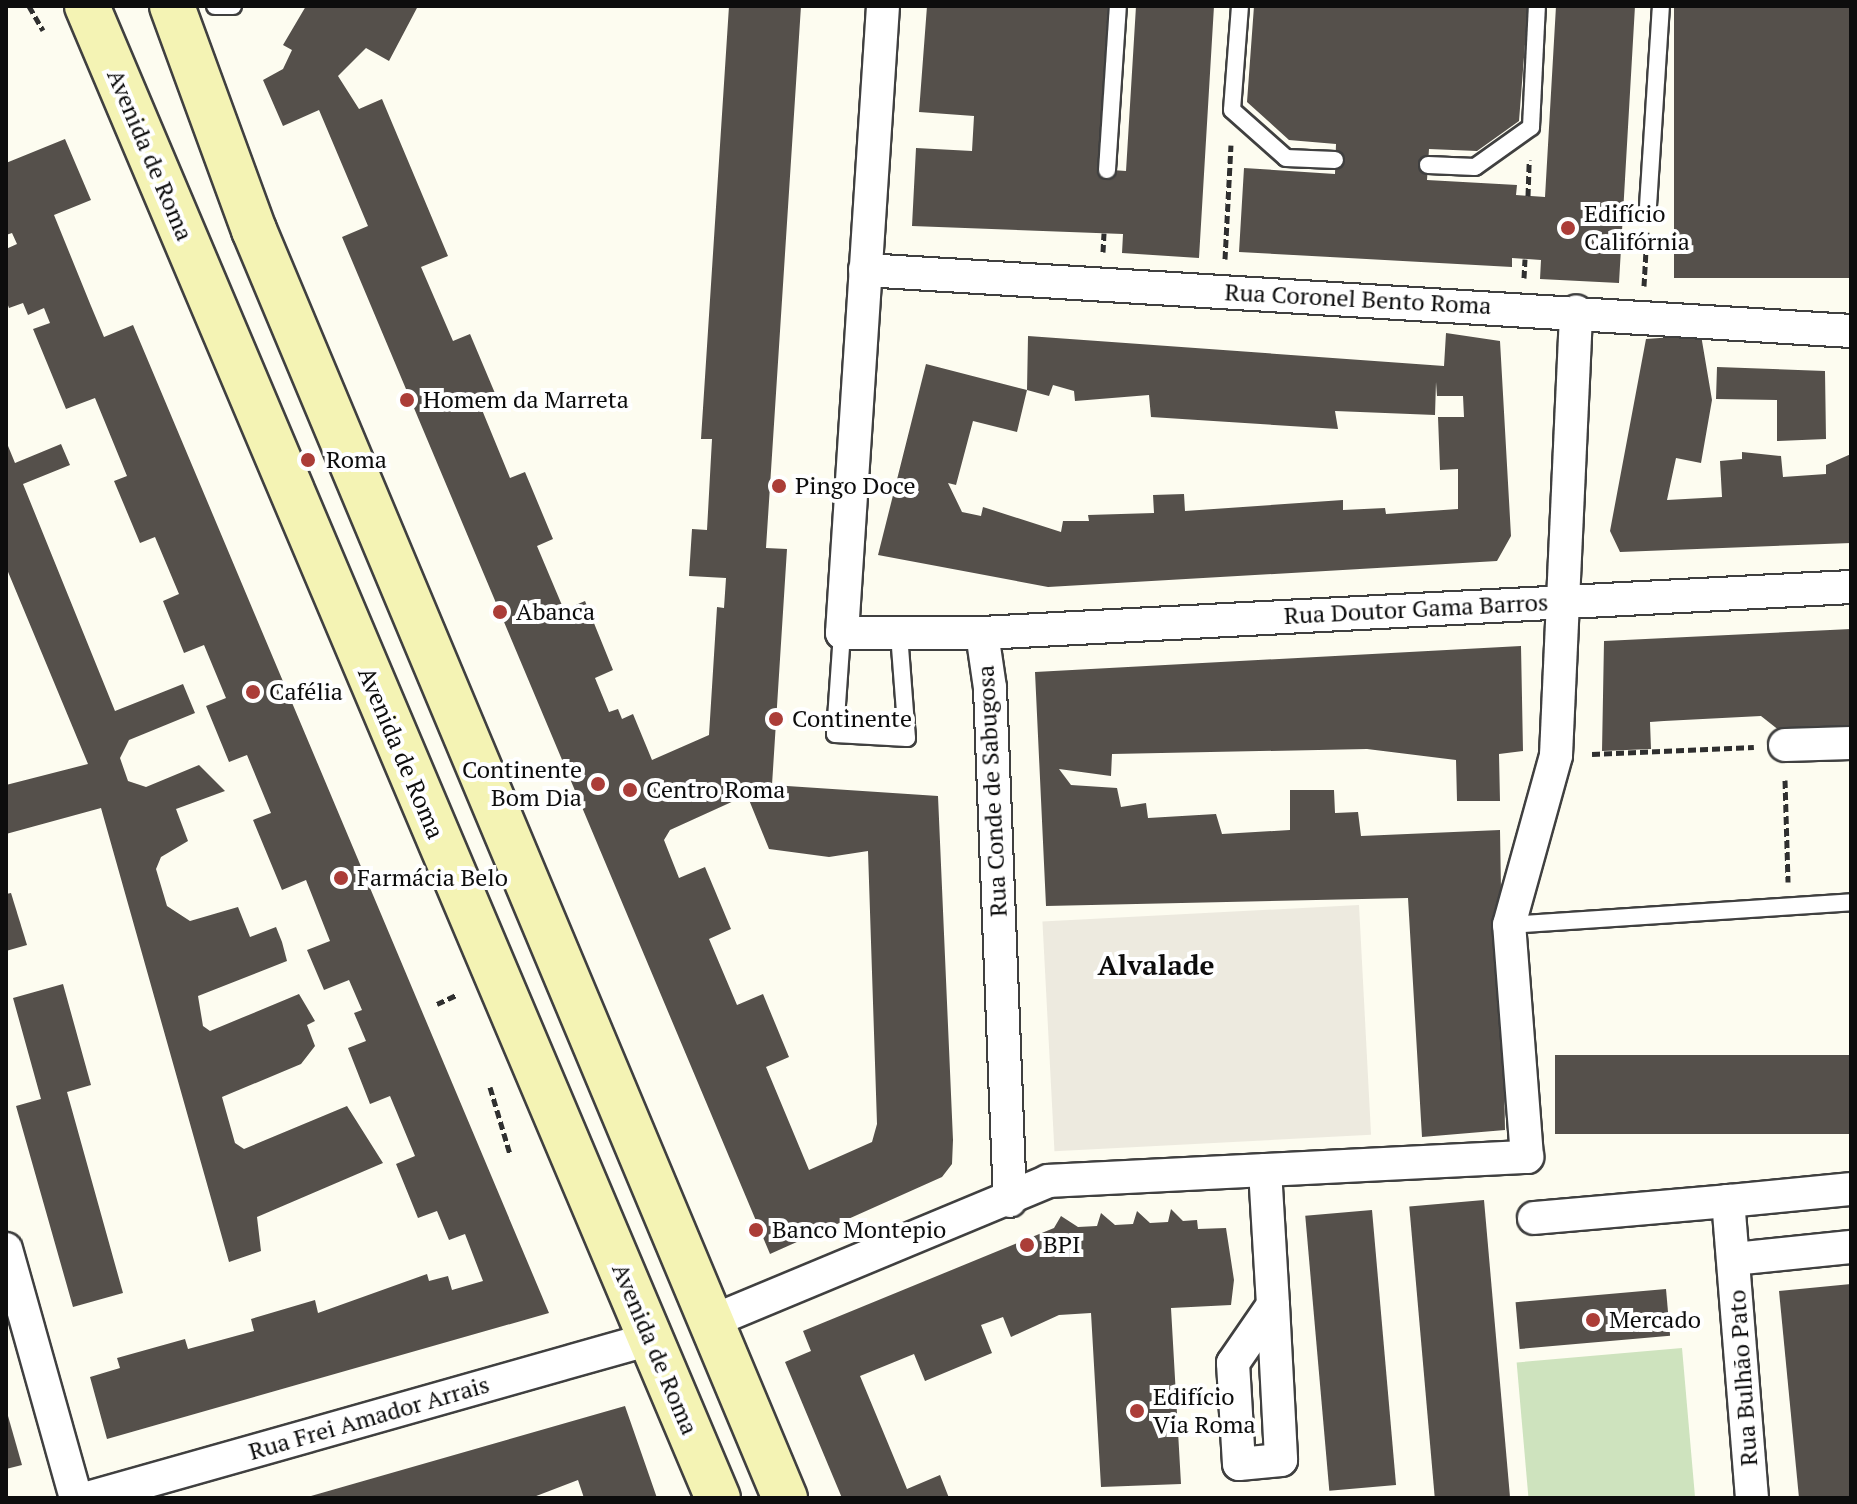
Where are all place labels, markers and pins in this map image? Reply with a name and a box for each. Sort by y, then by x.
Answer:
place label: Edifício Califórnia [1584,200,1690,256]
marker: Edifício Califórnia [1559,219,1577,237]
place label: Homem da Marreta [423,386,629,414]
marker: Homem da Marreta [398,391,416,409]
place label: Roma [326,446,387,474]
marker: Roma [297,449,319,471]
place label: Pingo Doce [795,472,916,500]
marker: Pingo Doce [770,477,788,495]
place label: Abanca [516,598,595,626]
marker: Abanca [491,603,509,621]
place label: Cafélia [269,678,343,706]
marker: Cafélia [244,683,262,701]
place label: Continente [792,705,912,733]
marker: Continente [767,710,785,728]
place label: Continente Bom Dia [462,756,582,812]
marker: Continente Bom Dia [589,775,607,793]
place label: Centro Roma [646,776,785,804]
marker: Centro Roma [621,781,639,799]
place label: Farmácia Belo [357,864,508,892]
marker: Farmácia Belo [332,869,350,887]
place label: Banco Montepio [772,1216,946,1244]
marker: Banco Montepio [747,1221,765,1239]
place label: BPI [1043,1231,1081,1259]
marker: BPI [1018,1236,1036,1254]
place label: Mercado [1609,1306,1701,1334]
marker: Mercado [1584,1311,1602,1329]
place label: Edifício Via Roma [1153,1383,1256,1439]
marker: Edifício Via Roma [1128,1402,1146,1420]

